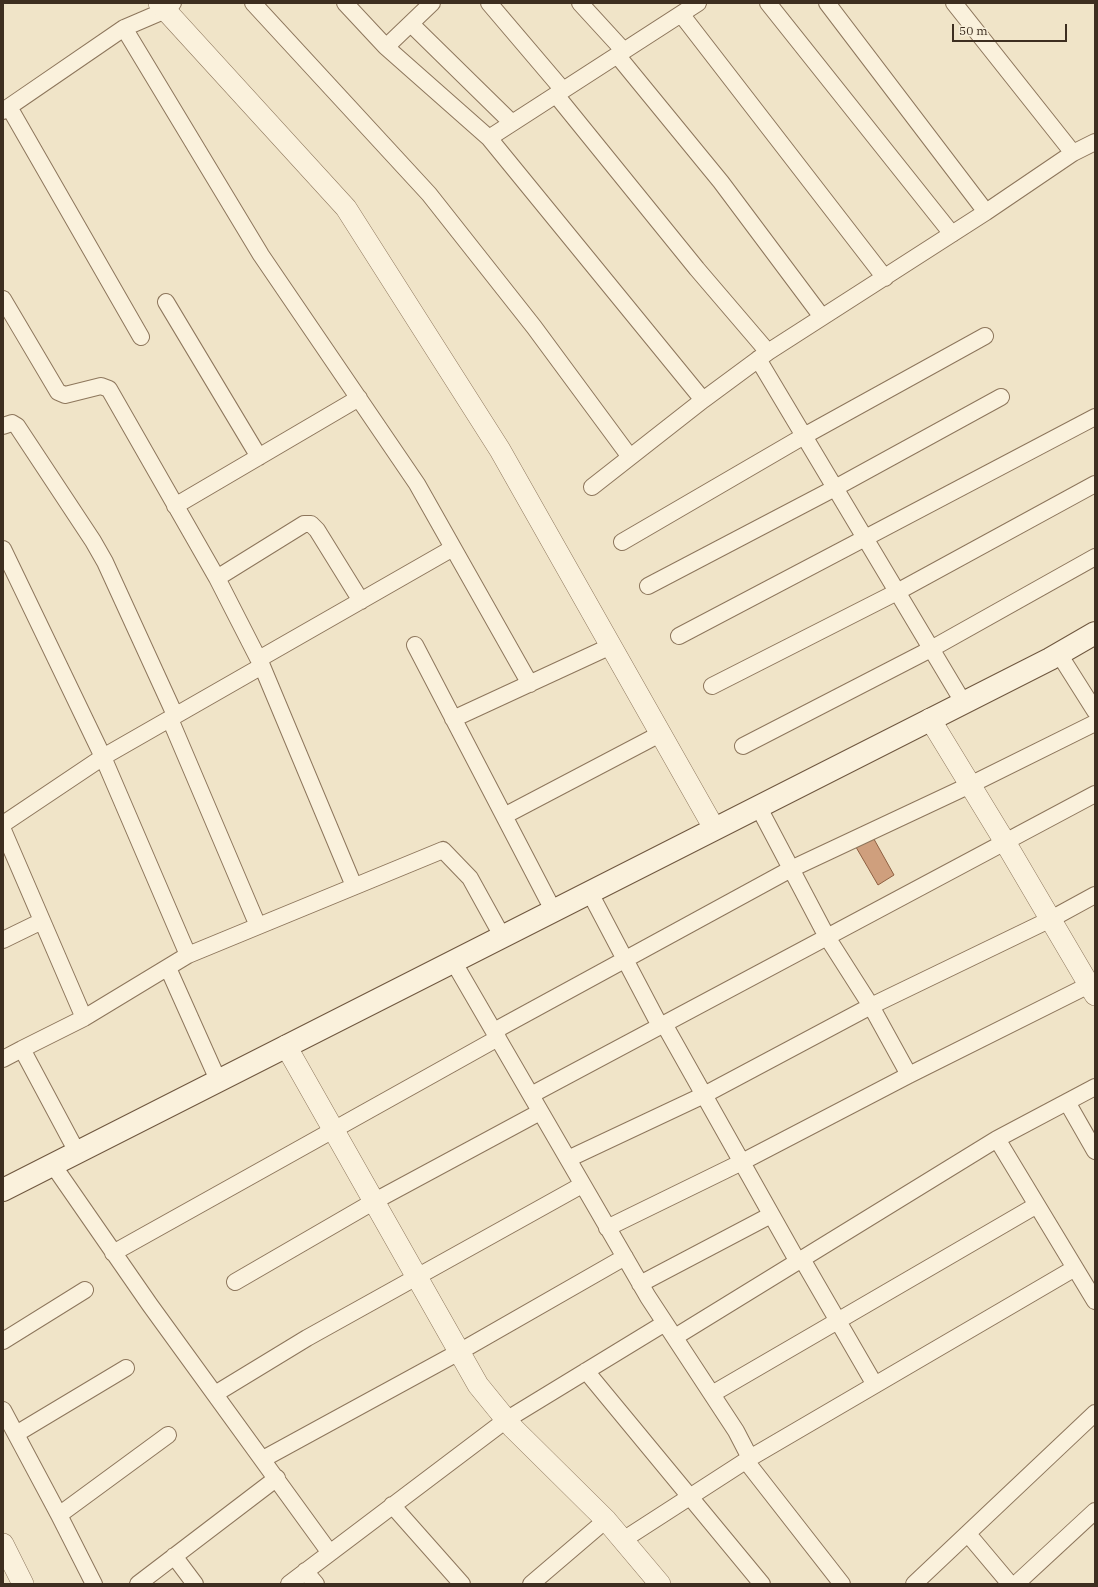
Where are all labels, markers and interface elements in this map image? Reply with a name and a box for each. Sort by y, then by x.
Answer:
scale bar [954,16,1069,42]
text: 50 m [959,23,988,38]

